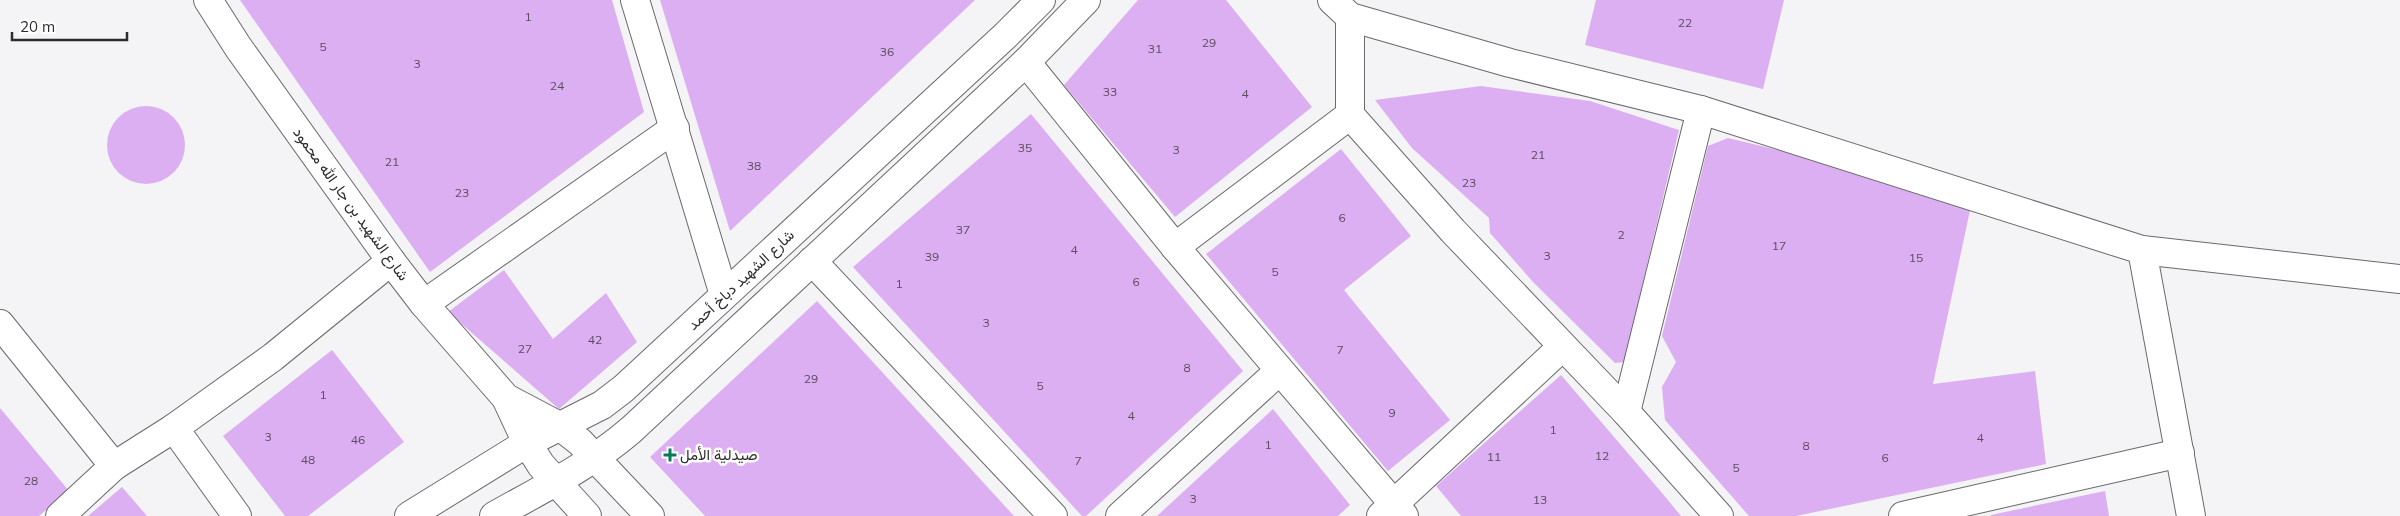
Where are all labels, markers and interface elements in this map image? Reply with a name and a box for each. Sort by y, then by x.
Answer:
house number: 1 [524,9,532,24]
scale bar [12,10,128,42]
house number: 22 [1678,15,1692,30]
text: 20 m [20,17,55,36]
house number: 29 [1202,35,1216,50]
house number: 5 [319,39,327,54]
house number: 31 [1148,41,1162,56]
house number: 36 [880,44,894,59]
house number: 3 [413,56,421,71]
house number: 24 [550,78,564,93]
house number: 33 [1103,84,1117,99]
house number: 4 [1241,86,1249,101]
street label: شارع الشهيد بن جار الله محمود [288,123,414,285]
house number: 35 [1018,140,1032,155]
house number: 3 [1172,142,1180,157]
house number: 21 [1531,147,1545,162]
house number: 21 [385,154,399,169]
house number: 38 [747,158,761,173]
house number: 23 [1462,175,1476,190]
house number: 23 [455,185,469,200]
house number: 6 [1338,210,1346,225]
house number: 37 [956,222,970,237]
street label: شارع الشهيد دباخ أحمد [683,225,799,335]
house number: 2 [1617,227,1625,242]
house number: 17 [1772,238,1786,253]
house number: 4 [1070,242,1078,257]
house number: 3 [1543,248,1551,263]
house number: 39 [925,249,939,264]
house number: 15 [1909,250,1923,265]
house number: 5 [1271,264,1279,279]
house number: 6 [1132,274,1140,289]
house number: 1 [895,276,903,291]
house number: 3 [982,315,990,330]
house number: 42 [588,332,602,347]
house number: 27 [518,341,532,356]
house number: 7 [1336,342,1344,357]
house number: 8 [1183,360,1191,375]
house number: 29 [804,371,818,386]
house number: 5 [1036,378,1044,393]
house number: 1 [319,387,327,402]
house number: 9 [1388,405,1396,420]
house number: 4 [1127,408,1135,423]
house number: 1 [1549,422,1557,437]
house number: 3 [264,429,272,444]
house number: 4 [1976,430,1984,445]
house number: 46 [351,432,365,447]
house number: 1 [1264,437,1272,452]
house number: 8 [1802,438,1810,453]
place label: صيدلية الأمل [680,445,757,464]
house number: 12 [1595,448,1609,463]
marker: صيدلية الأمل [664,449,676,461]
house number: 11 [1487,449,1501,464]
house number: 6 [1881,450,1889,465]
house number: 48 [301,452,315,467]
house number: 7 [1074,453,1082,468]
house number: 5 [1732,460,1740,475]
house number: 28 [24,473,38,488]
house number: 3 [1189,491,1197,506]
house number: 13 [1533,492,1547,507]

